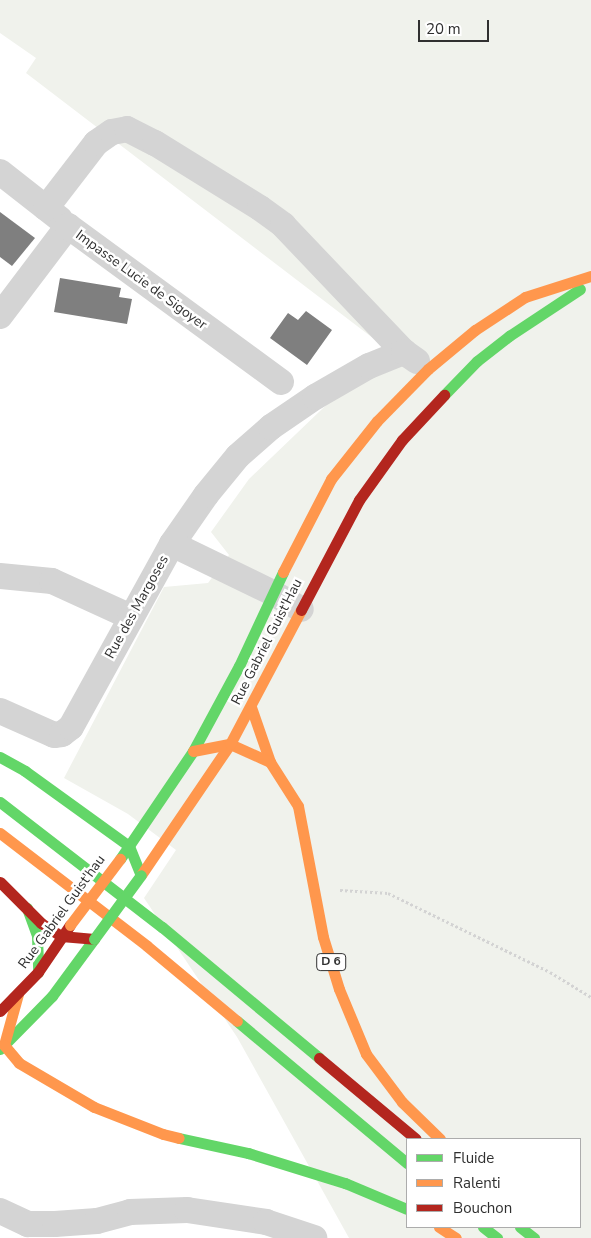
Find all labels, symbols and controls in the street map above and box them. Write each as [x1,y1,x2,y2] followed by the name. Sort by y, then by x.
[421,10,492,42] scale bar
[426,19,461,39] text: 20 m
[72,227,210,333] street label: Impasse Lucie de Sigoyer
[102,552,172,662] street label: Rue des Margoses
[228,576,306,708] street label: Rue Gabriel Guist'Hau
[15,852,109,972] street label: Rue Gabriel Guist'hau
[316,952,346,972] road number: D 6
[406,1138,581,1228] legend
[453,1148,494,1168] text: Fluide
[453,1173,501,1193] text: Ralenti
[453,1198,512,1218] text: Bouchon

